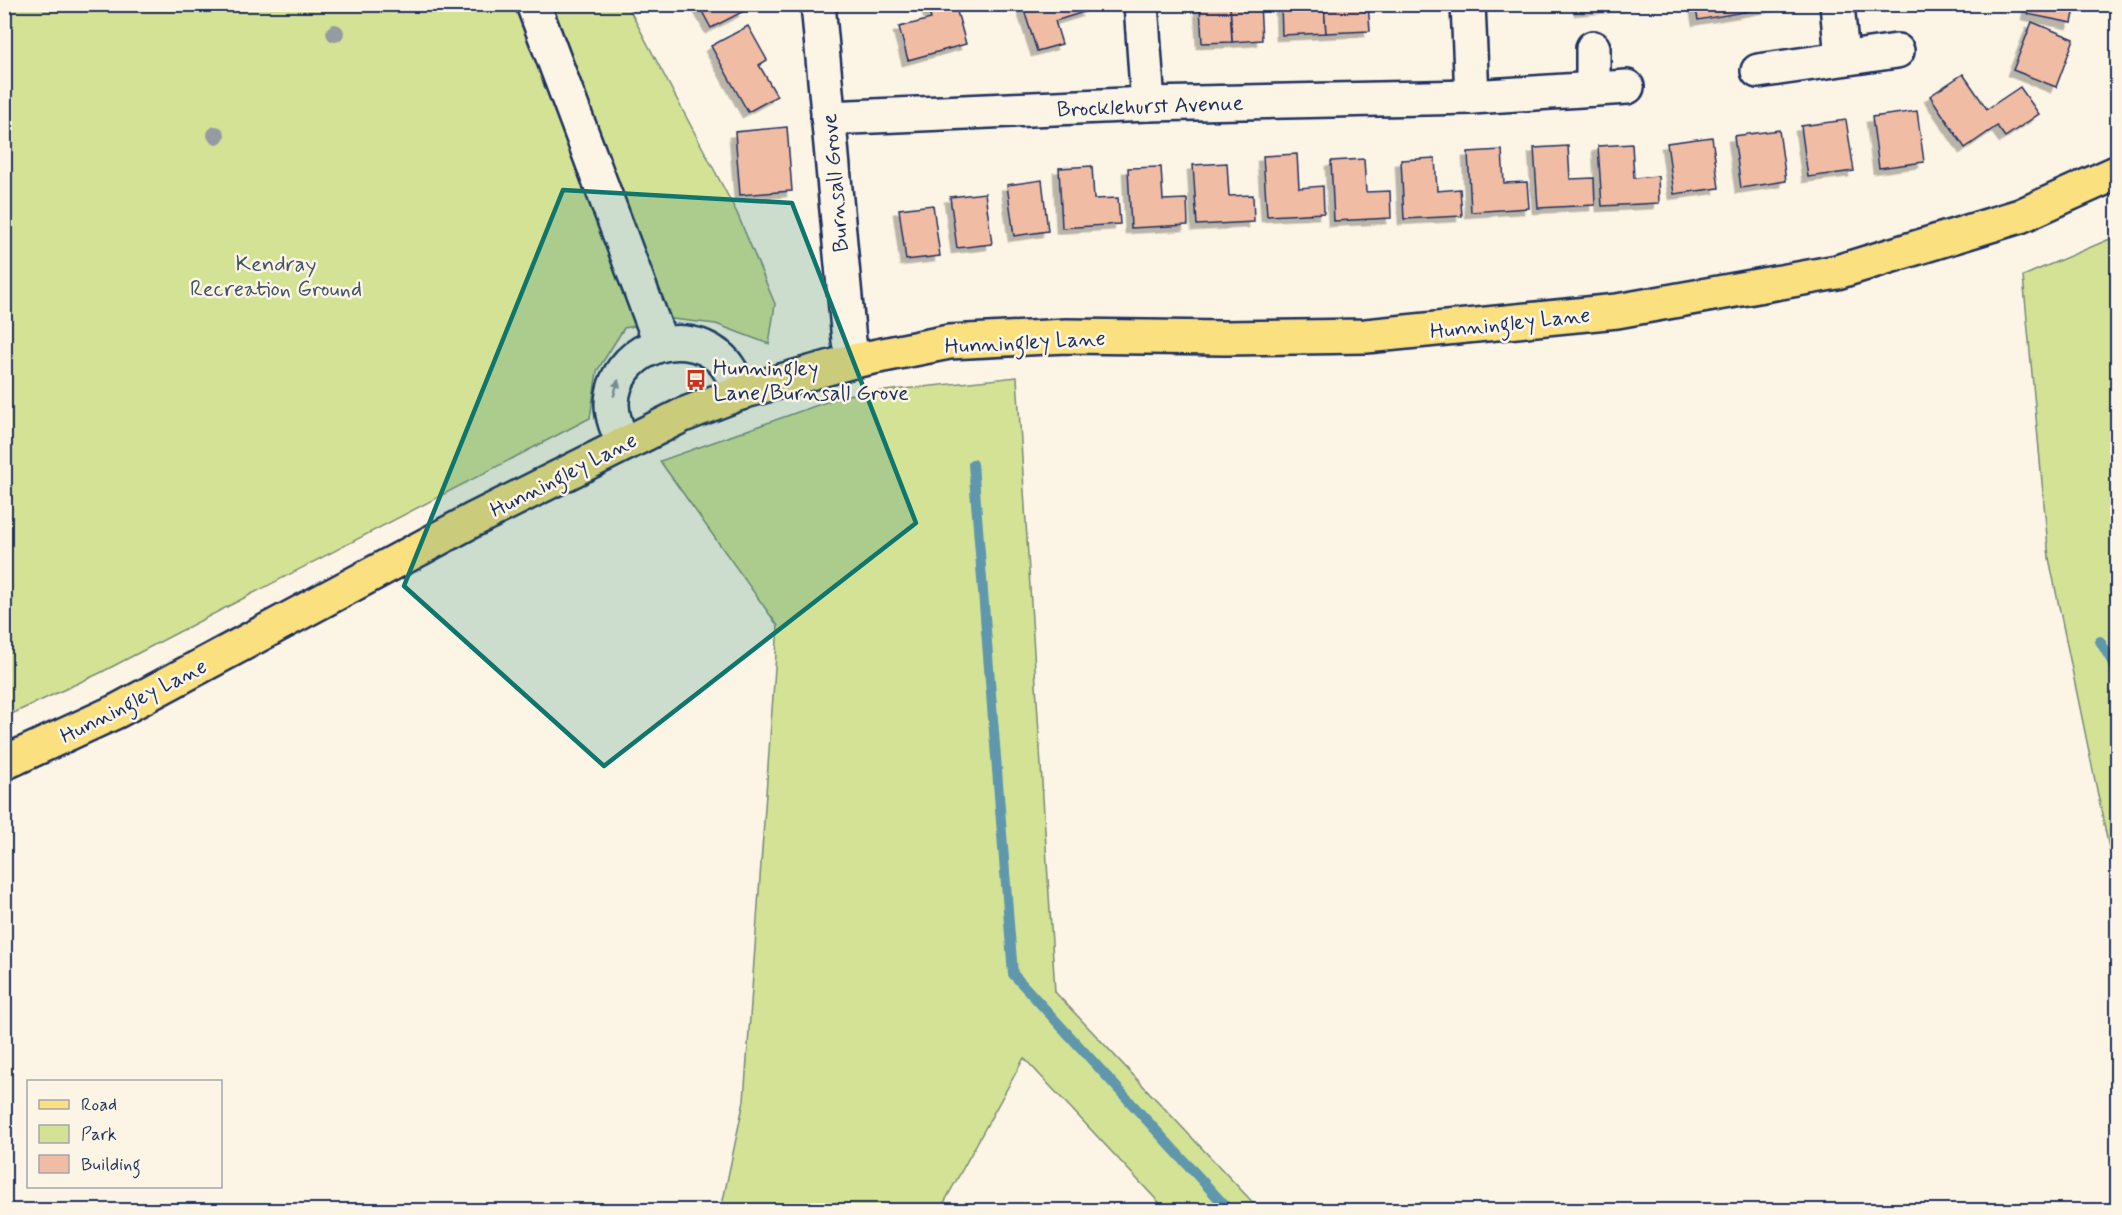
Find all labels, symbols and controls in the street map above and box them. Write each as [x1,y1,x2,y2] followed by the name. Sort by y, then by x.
[1056,90,1244,124] street label: Brocklehurst Avenue
[816,112,856,253] street label: Burnsall Grove
[190,251,362,304] park label: Kendray Recreation Ground
[1429,302,1592,349] street label: Hunningley Lane
[944,325,1106,364] street label: Hunningley Lane
[713,355,909,408] place label: Hunningley Lane/Burnsall Grove
[684,368,708,392] bus stop icon: Hunningley Lane/Burnsall Grove
[612,379,621,397] one-way arrow
[486,427,643,528] street label: Hunningley Lane
[56,653,213,754] street label: Hunningley Lane
[27,1080,222,1188] legend
[81,1093,117,1117] text: Road
[81,1123,117,1147] text: Park
[81,1153,141,1179] text: Building

